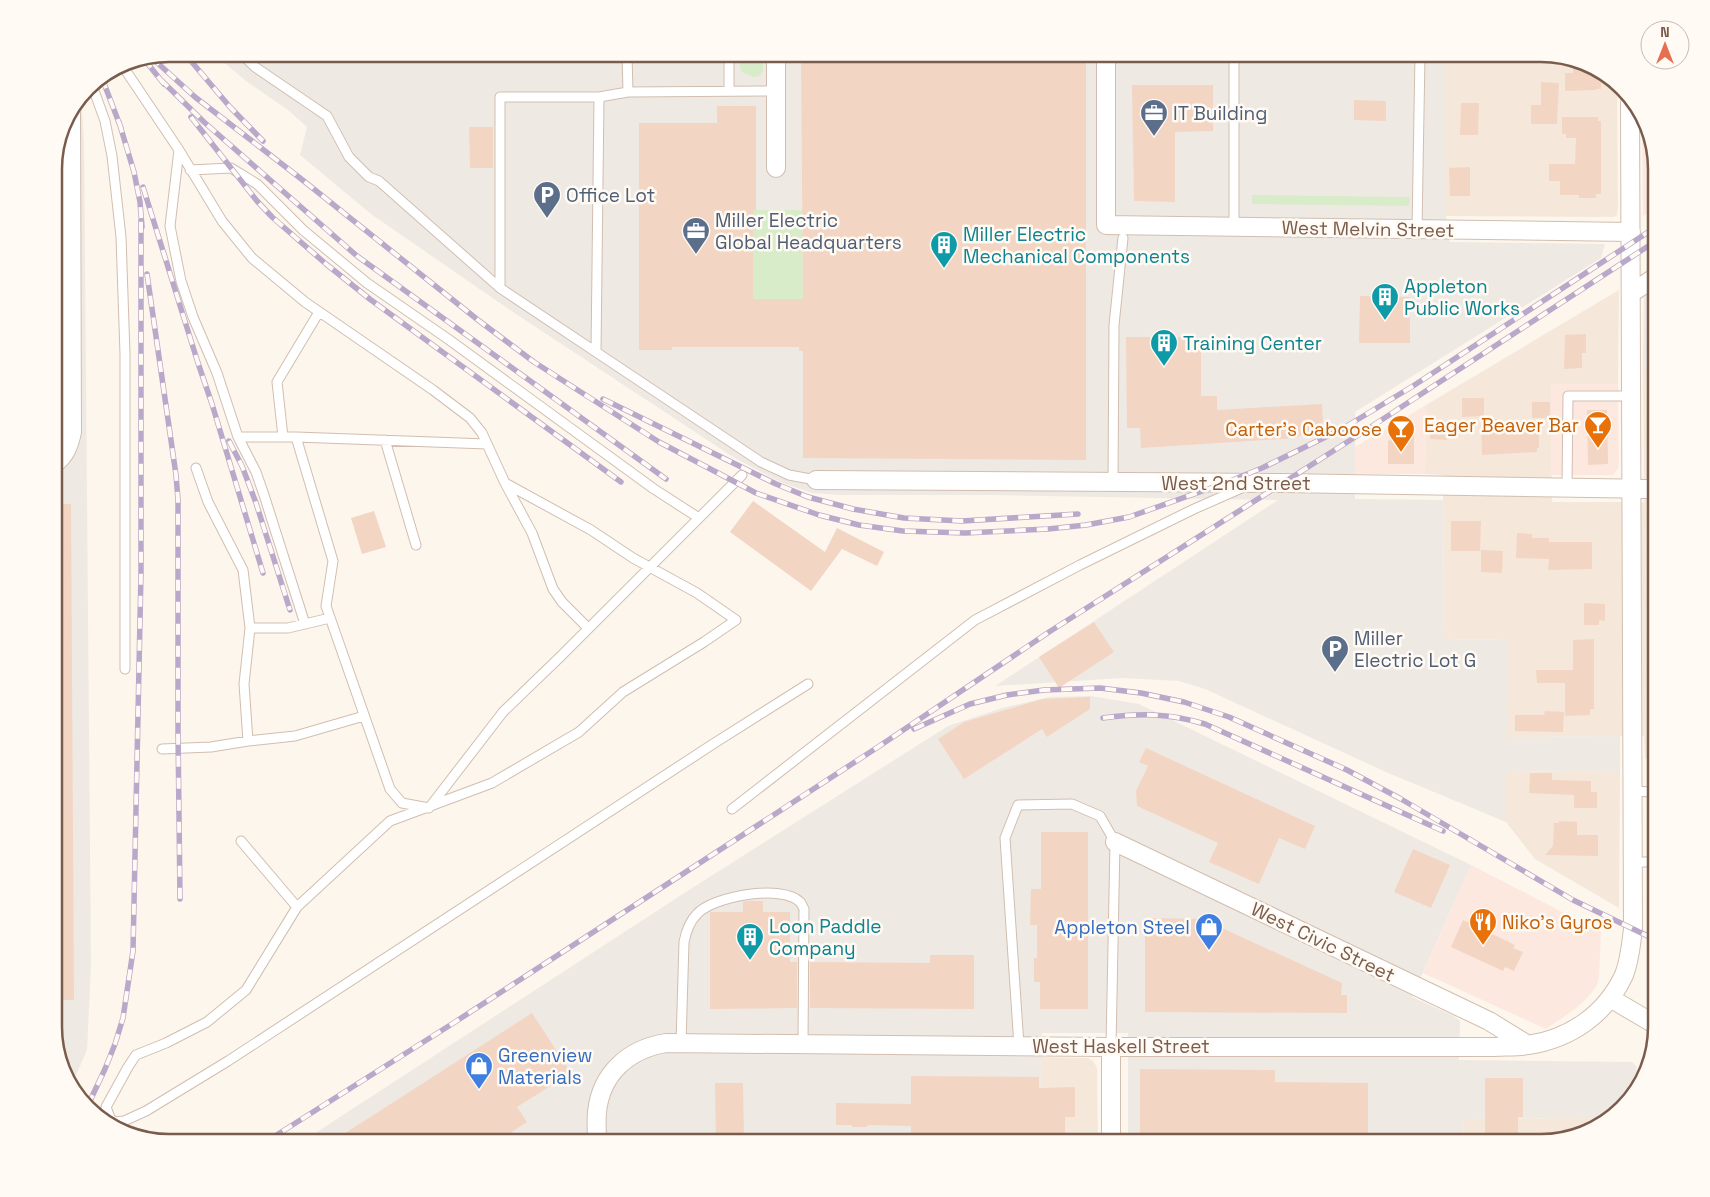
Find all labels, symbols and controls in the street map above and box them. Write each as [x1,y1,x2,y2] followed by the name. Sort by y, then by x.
[1640,20,1690,70] north arrow
[1660,23,1670,41] text: N
[1139,98,1169,137] office icon: IT Building
[1173,101,1267,126] place label: IT Building
[532,180,562,219] parking icon: Office Lot
[566,183,655,208] place label: Office Lot
[715,208,902,255] place label: Miller Electric Global Headquarters
[1281,215,1455,243] street label: West Melvin Street
[681,216,711,255] office icon: Miller Electric Global Headquarters
[963,222,1190,269] place label: Miller Electric Mechanical Components
[929,230,959,269] building icon: Miller Electric Mechanical Components
[1404,274,1520,321] place label: Appleton Public Works
[1370,282,1400,321] building icon: Appleton Public Works
[1149,328,1179,367] building icon: Training Center
[1183,331,1322,356] place label: Training Center
[1583,410,1613,449] bar icon: Eager Beaver Bar
[1424,413,1579,438] place label: Eager Beaver Bar
[1386,414,1416,453] bar icon: Carter's Caboose
[1225,417,1382,442] place label: Carter's Caboose
[1161,471,1311,496] street label: West 2nd Street
[1354,626,1476,673] place label: Miller Electric Lot G
[1320,634,1350,673] parking icon: Miller Electric Lot G
[1247,896,1399,988] street label: West Civic Street
[1468,907,1498,946] restaurant icon: Niko's Gyros
[1502,910,1612,935] place label: Niko's Gyros
[1194,912,1224,951] shop icon: Appleton Steel
[769,914,882,961] place label: Loon Paddle Company
[1054,915,1190,940] place label: Appleton Steel
[735,922,765,961] building icon: Loon Paddle Company
[1032,1034,1210,1059] street label: West Haskell Street
[498,1043,592,1090] place label: Greenview Materials
[464,1051,494,1090] shop icon: Greenview Materials

